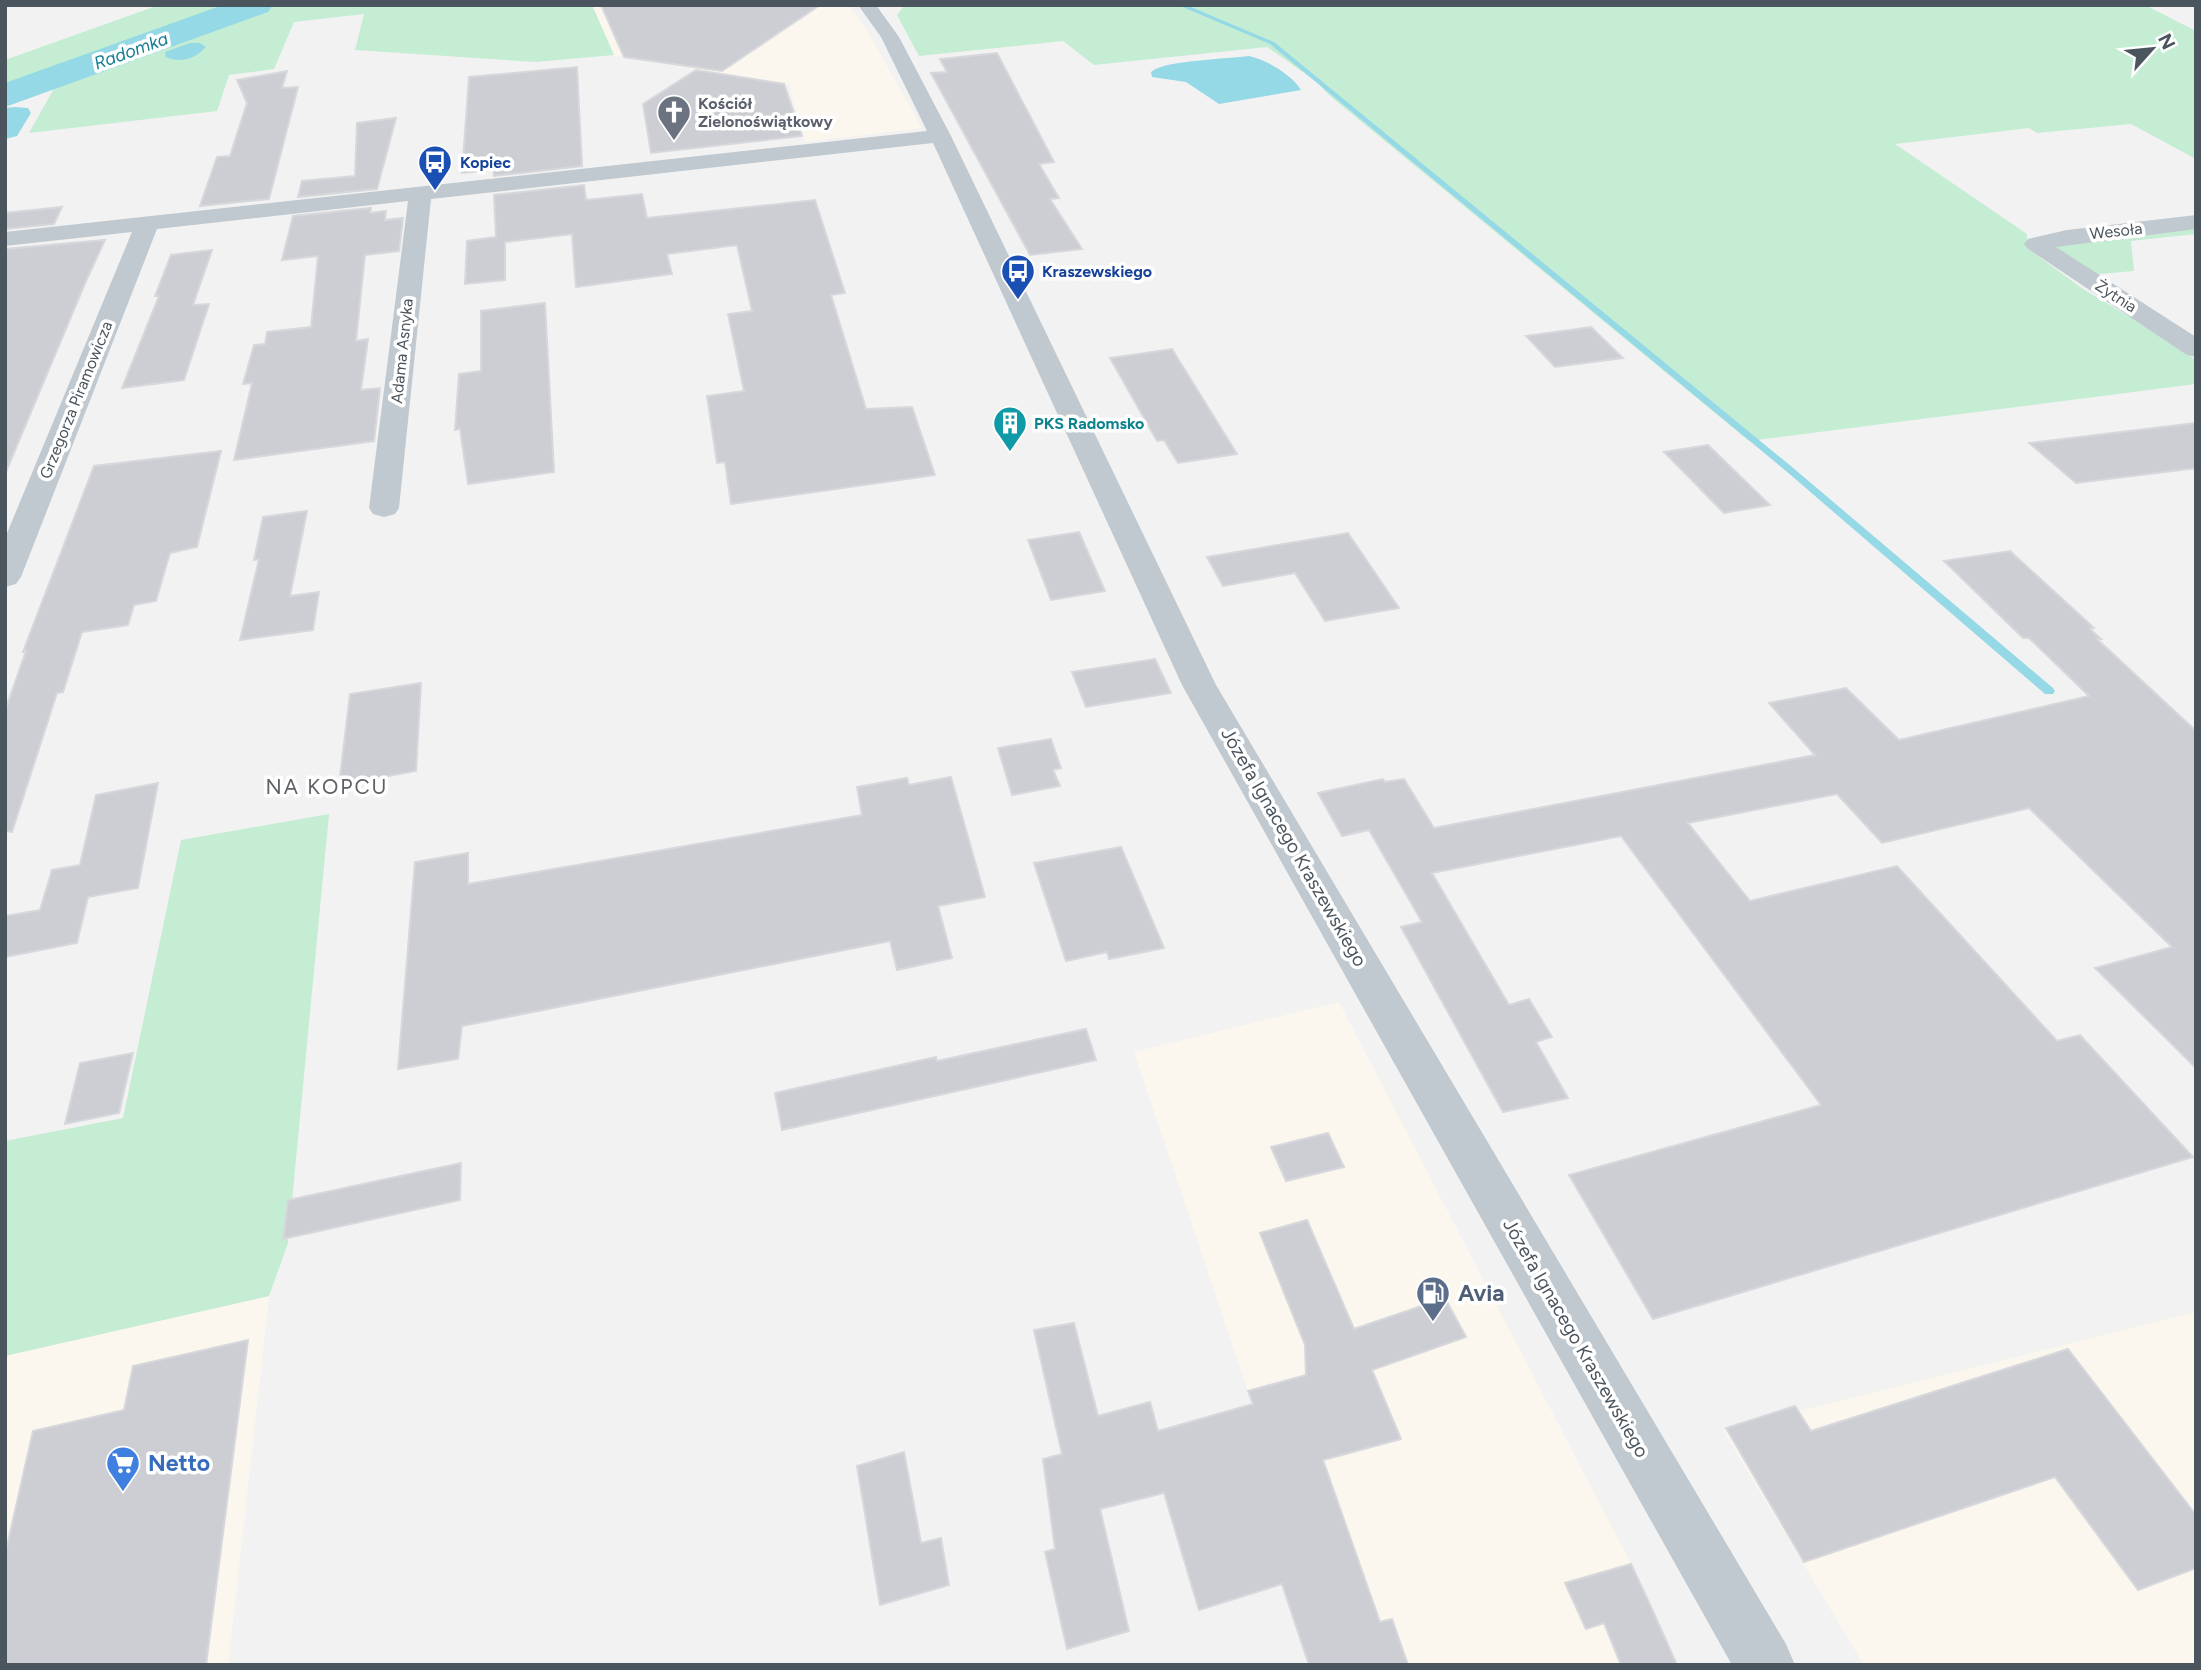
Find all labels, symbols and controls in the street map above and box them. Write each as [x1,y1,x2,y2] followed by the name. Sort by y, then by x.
[2117,14,2187,84] north arrow
[91,27,171,75] water label: Radomka
[2153,30,2180,53] text: N
[655,93,693,142] church icon: Kościół Zielonoświątkowy
[698,94,833,131] place label: Kościół Zielonoświątkowy
[416,143,454,192] bus stop icon: Kopiec
[460,153,511,172] place label: Kopiec
[2089,219,2143,243] street label: Wesoła
[999,252,1037,301] bus stop icon: Kraszewskiego
[1042,262,1152,281] place label: Kraszewskiego
[2092,276,2140,316] street label: Żytnia
[387,298,417,404] street label: Adama Asnyka
[36,318,116,482] street label: Grzegorza Piramowicza
[991,404,1029,453] building icon: PKS Radomsko
[1034,414,1144,433] place label: PKS Radomsko
[1216,724,1372,970] street label: Józefa Ignacego Kraszewskiego
[266,774,388,799] district label: NA KOPCU
[1498,1215,1654,1461] street label: Józefa Ignacego Kraszewskiego
[1414,1274,1452,1323] fuel station icon: Avia
[1458,1279,1505,1307] place label: Avia
[104,1444,142,1493] supermarket icon: Netto
[148,1449,210,1477] place label: Netto

